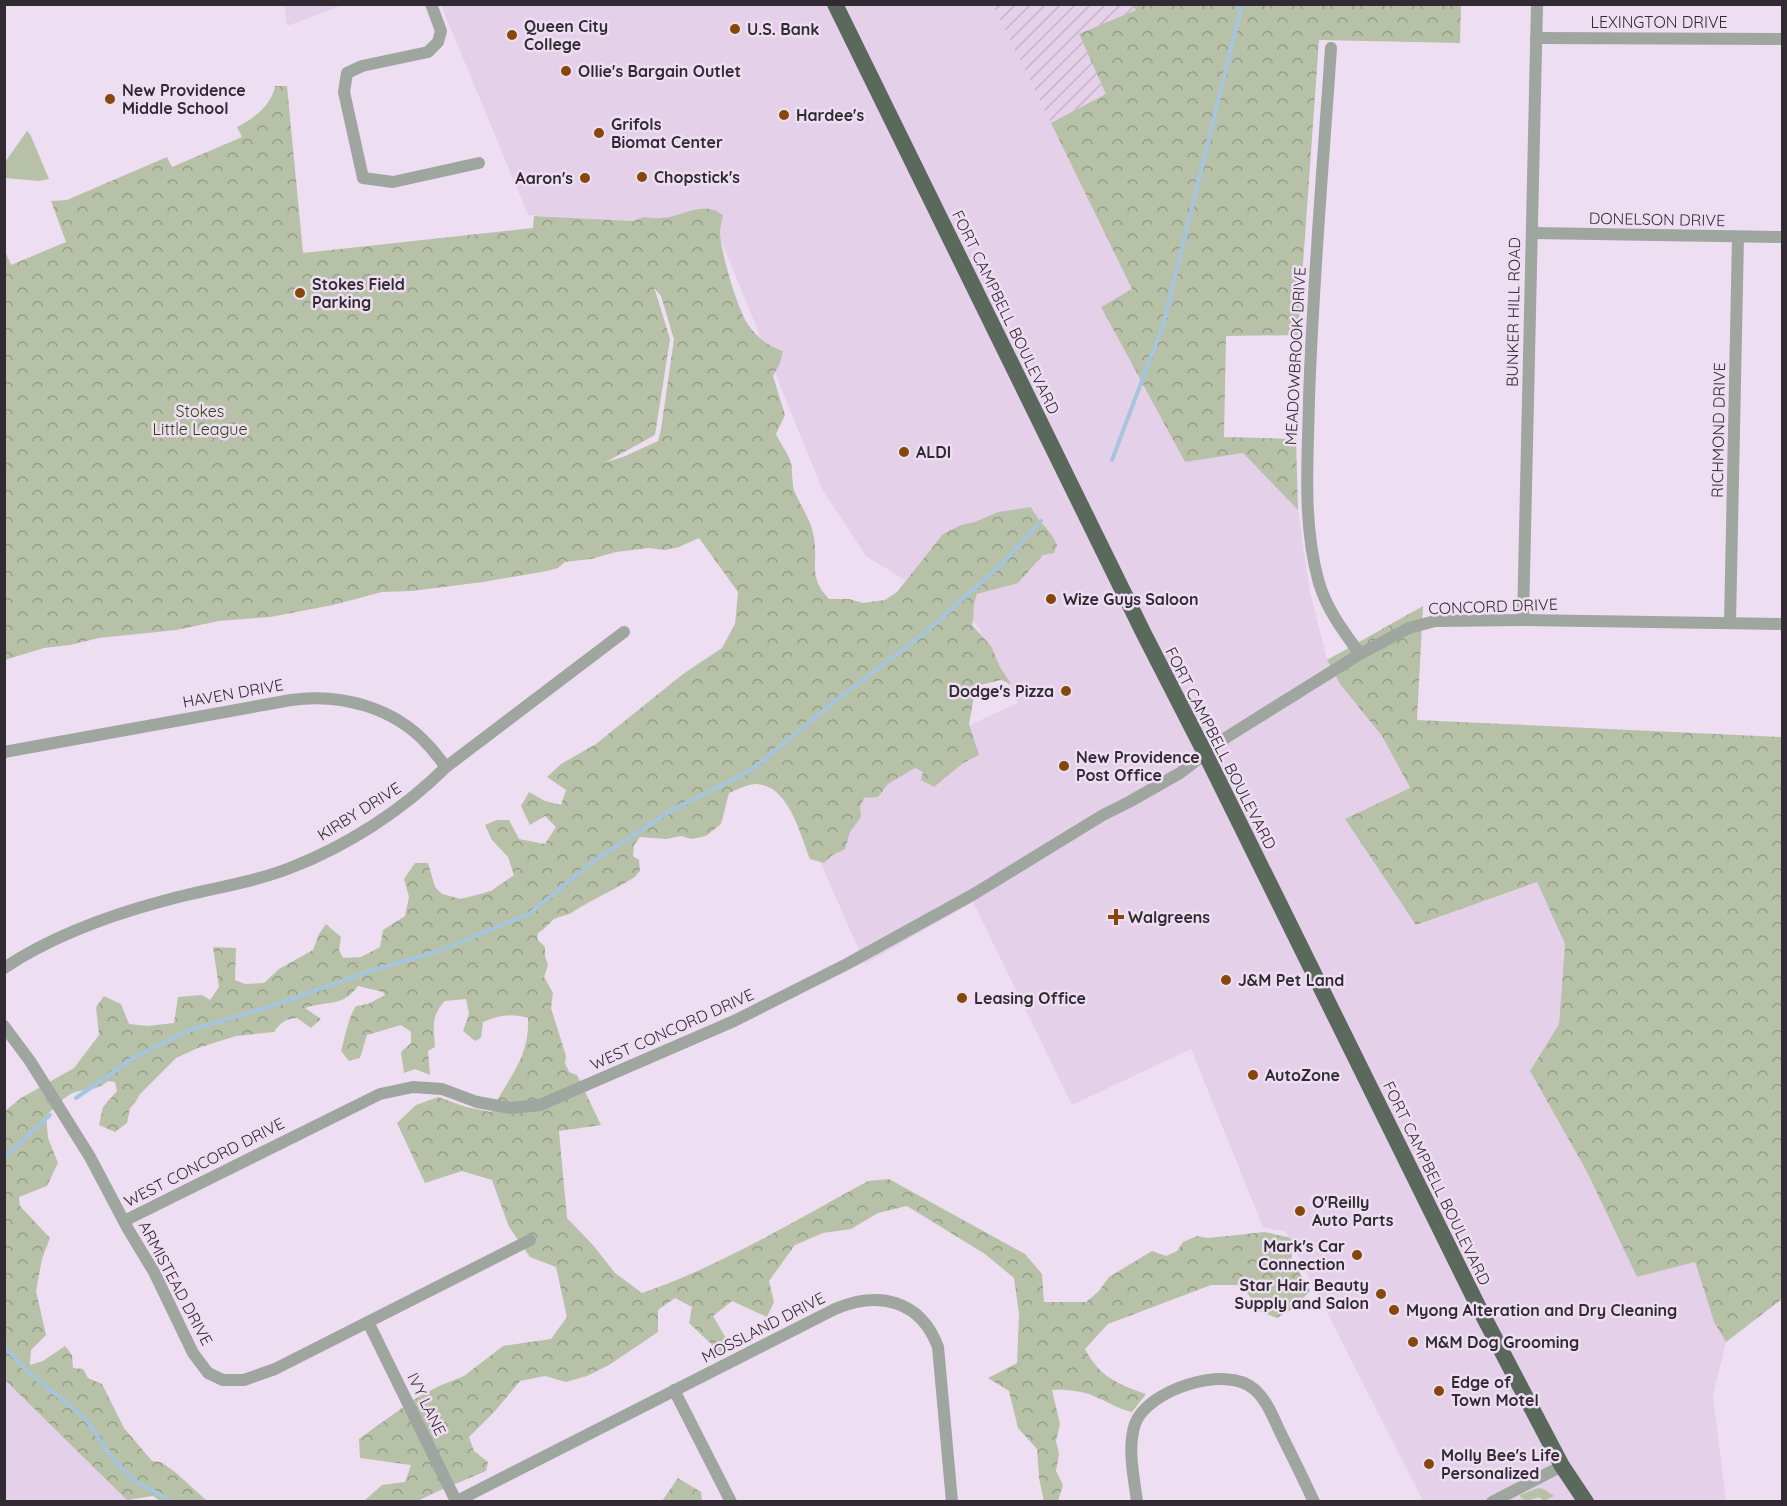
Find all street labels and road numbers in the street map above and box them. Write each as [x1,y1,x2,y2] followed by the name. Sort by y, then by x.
[1590,12,1728,32] street label: LEXINGTON DRIVE
[948,207,1064,417] street label: FORT CAMPBELL BOULEVARD
[1589,208,1725,230] street label: DONELSON DRIVE
[1502,237,1524,387] street label: BUNKER HILL ROAD
[1280,266,1310,446] street label: MEADOWBROOK DRIVE
[1707,362,1729,498] street label: RICHMOND DRIVE
[1428,594,1558,618] street label: CONCORD DRIVE
[1161,643,1281,853] street label: FORT CAMPBELL BOULEVARD
[181,674,285,712] street label: HAVEN DRIVE
[313,777,405,845] street label: KIRBY DRIVE
[587,984,757,1074] street label: WEST CONCORD DRIVE
[1379,1078,1495,1288] street label: FORT CAMPBELL BOULEVARD
[121,1113,287,1211] street label: WEST CONCORD DRIVE
[135,1217,217,1349] street label: ARMISTEAD DRIVE
[698,1287,828,1367] street label: MOSSLAND DRIVE
[403,1369,451,1439] street label: IVY LANE

